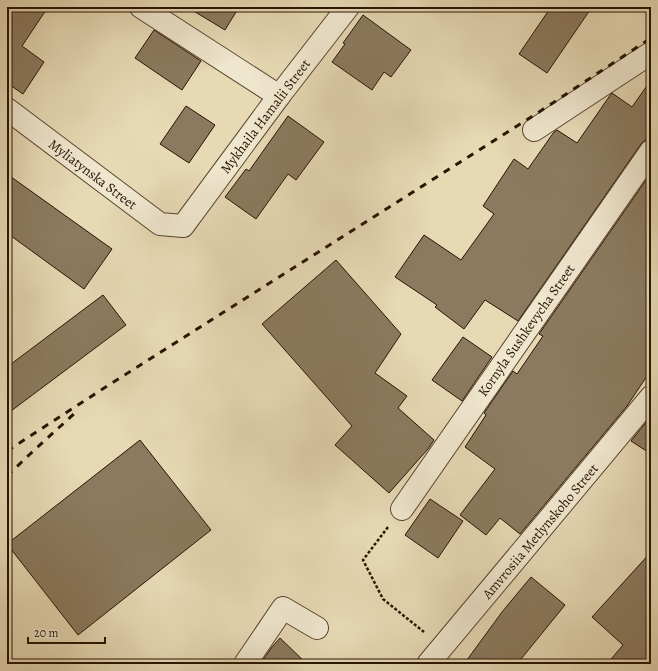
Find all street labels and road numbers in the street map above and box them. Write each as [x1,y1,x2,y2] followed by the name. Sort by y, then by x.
[216,55,315,177] street label: Mykhaila Hamalii Street
[45,135,141,214] street label: Myliatynska Street
[473,260,580,400] street label: Kornyla Sushkevycha Street
[477,459,603,604] street label: Amvrosiia Metlynskoho Street

